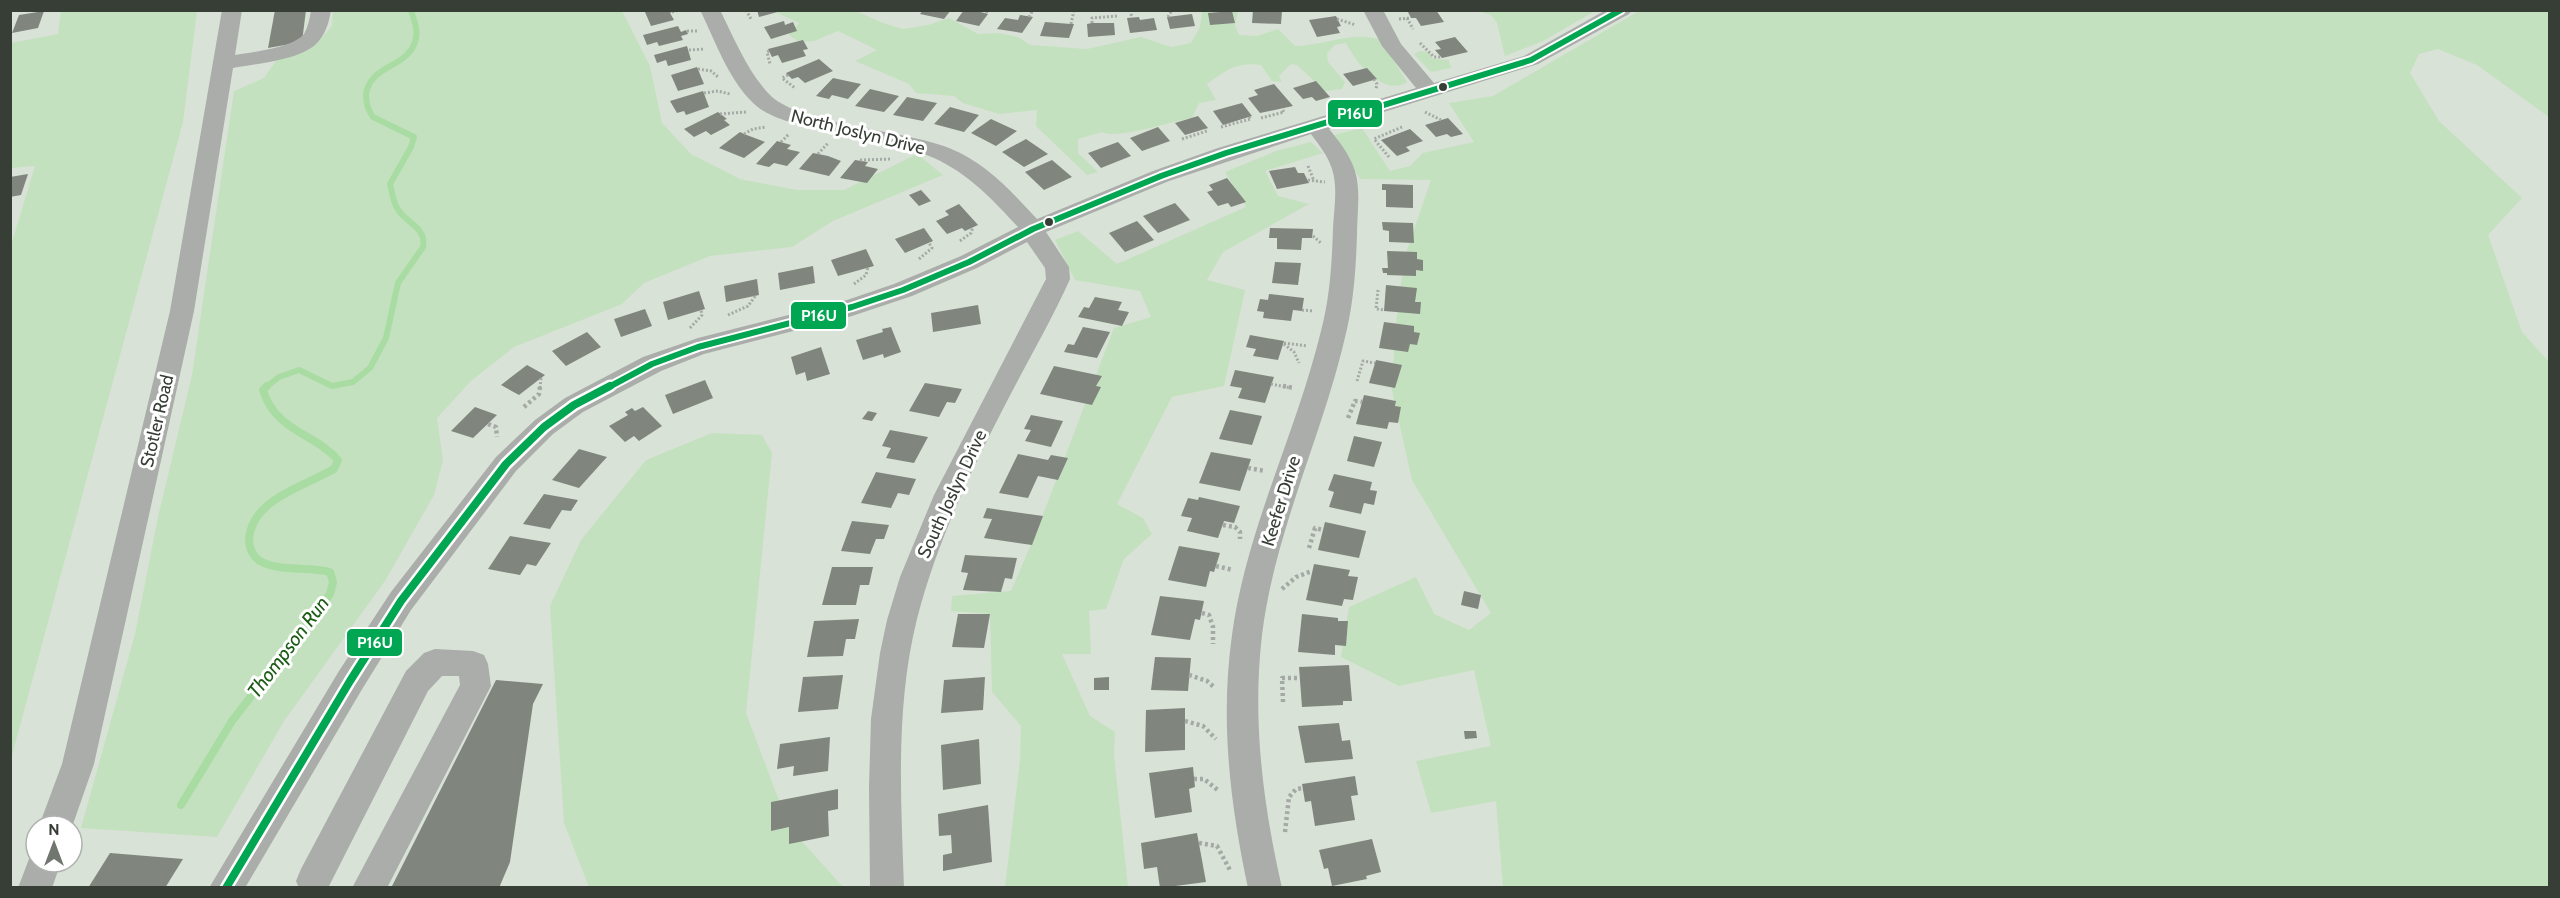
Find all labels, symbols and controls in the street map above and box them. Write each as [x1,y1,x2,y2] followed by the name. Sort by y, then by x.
[1437,81,1449,93] unlabelled marker
[1327,99,1383,128] line badge: P16U
[1337,104,1373,123] text: P16U
[789,105,927,159] street label: North Joslyn Drive
[1043,216,1055,228] unlabelled marker
[790,301,847,330] line badge: P16U
[801,306,837,325] text: P16U
[136,373,178,469] street label: Stotler Road
[913,426,991,562] street label: South Joslyn Drive
[1257,453,1305,549] street label: Keefer Drive
[242,592,334,702] water label: Thompson Run
[346,628,403,657] line badge: P16U
[357,633,393,652] text: P16U
[24,814,84,874] north arrow
[48,820,60,839] text: N

